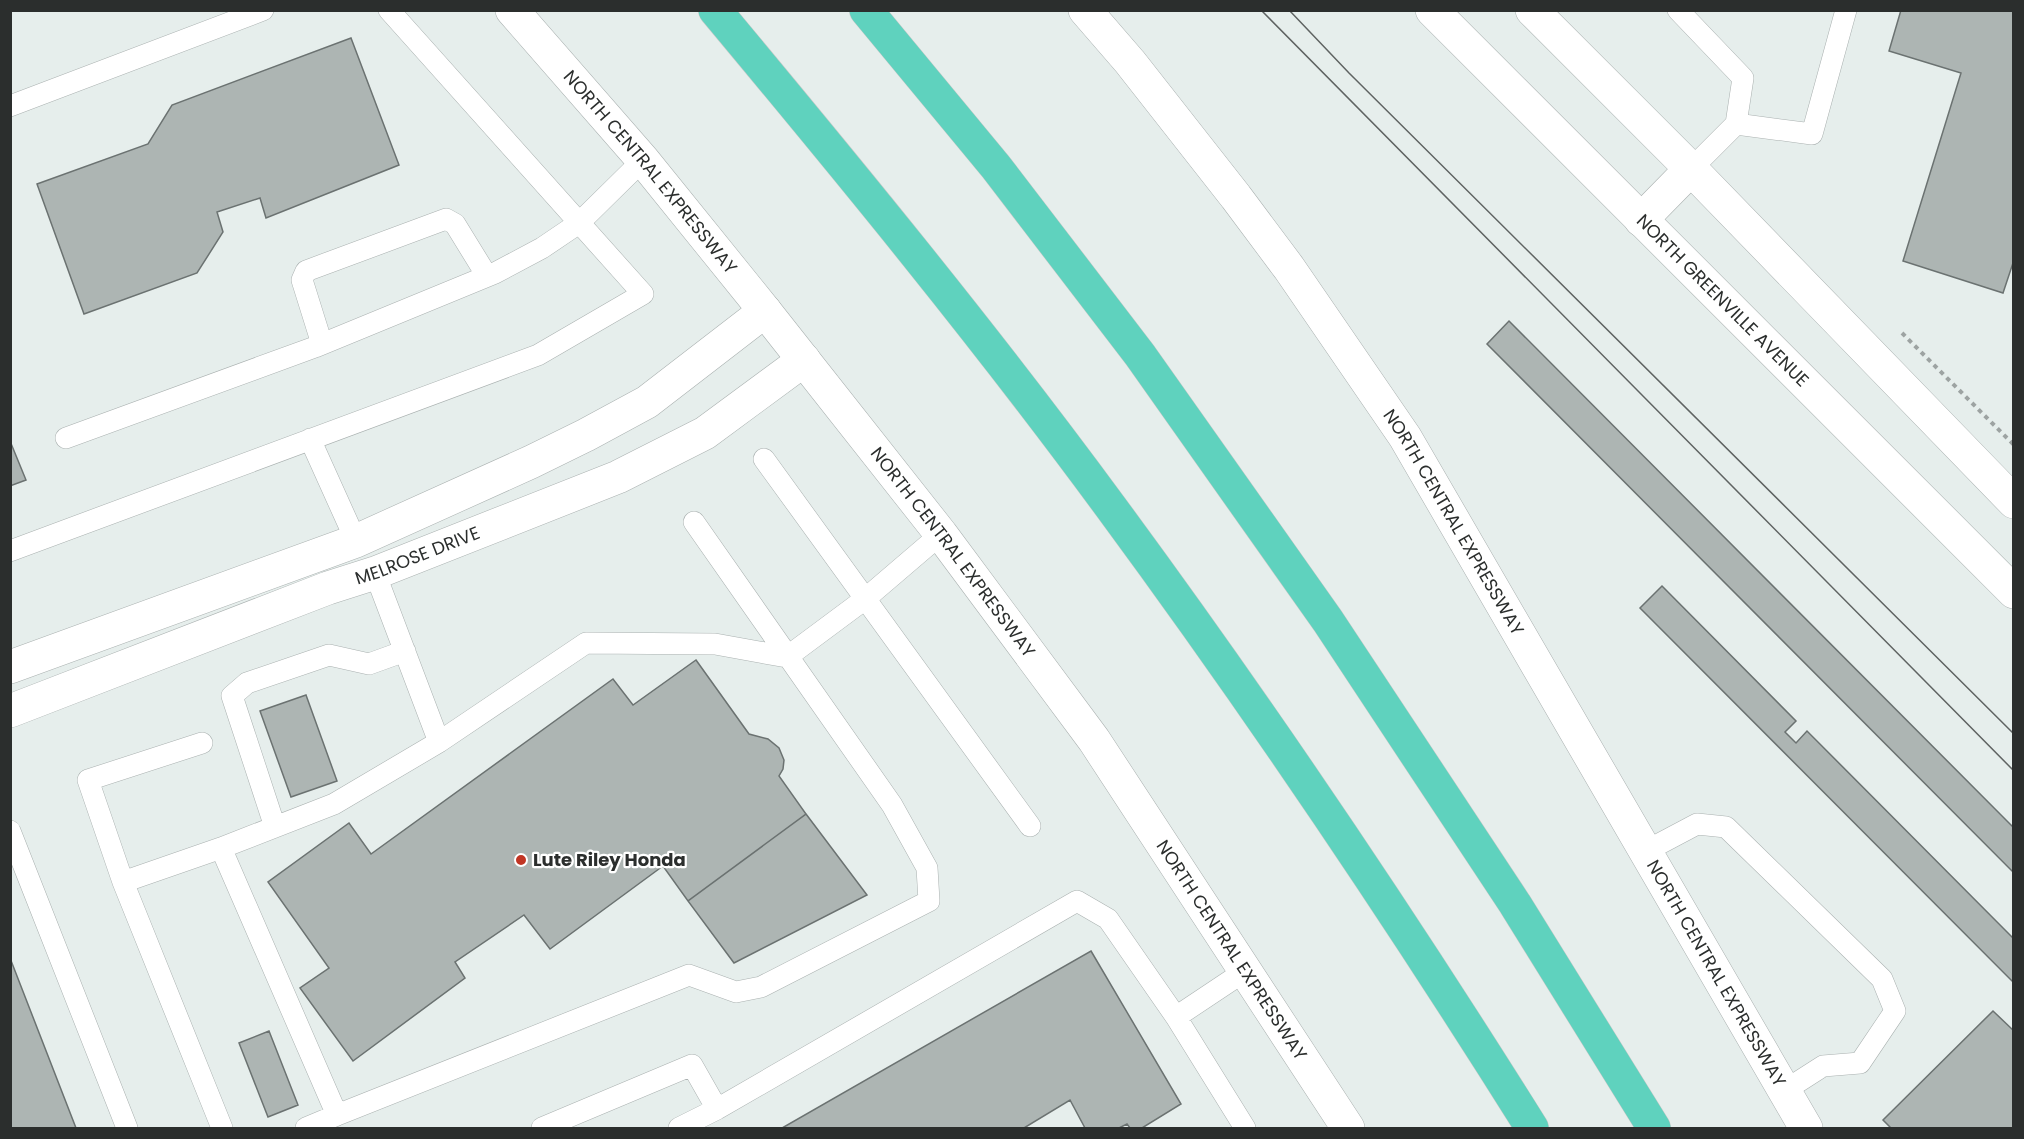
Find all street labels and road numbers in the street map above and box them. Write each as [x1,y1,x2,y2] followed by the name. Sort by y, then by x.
[558,65,743,279] street label: NORTH CENTRAL EXPRESSWAY
[1631,208,1815,392] street label: NORTH GREENVILLE AVENUE
[1377,404,1531,640] street label: NORTH CENTRAL EXPRESSWAY
[865,441,1042,663] street label: NORTH CENTRAL EXPRESSWAY
[352,520,483,591] street label: MELROSE DRIVE
[1151,835,1313,1065] street label: NORTH CENTRAL EXPRESSWAY
[1641,855,1793,1091] street label: NORTH CENTRAL EXPRESSWAY

